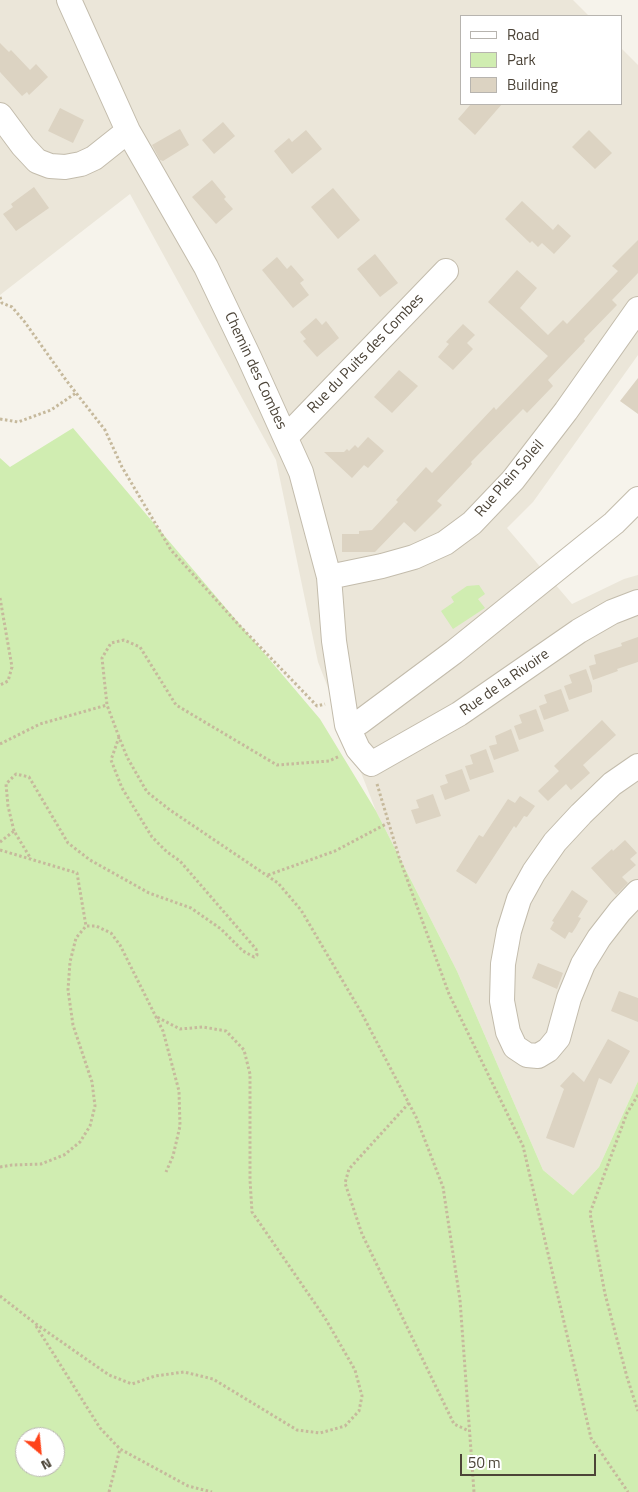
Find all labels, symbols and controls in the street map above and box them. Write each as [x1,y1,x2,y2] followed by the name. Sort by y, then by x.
[460,15,623,105] legend
[507,23,539,46] text: Road
[507,48,536,71] text: Park
[507,73,558,96] text: Building
[304,290,428,418] street label: Rue du Puits des Combes
[220,309,290,433] street label: Chemin des Combes
[472,437,548,521] street label: Rue Plein Soleil
[457,646,553,720] street label: Rue de la Rivoire
[15,1427,65,1477] north arrow
[463,1444,599,1476] scale bar
[468,1451,501,1474] text: 50 m
[38,1453,56,1476] text: N

